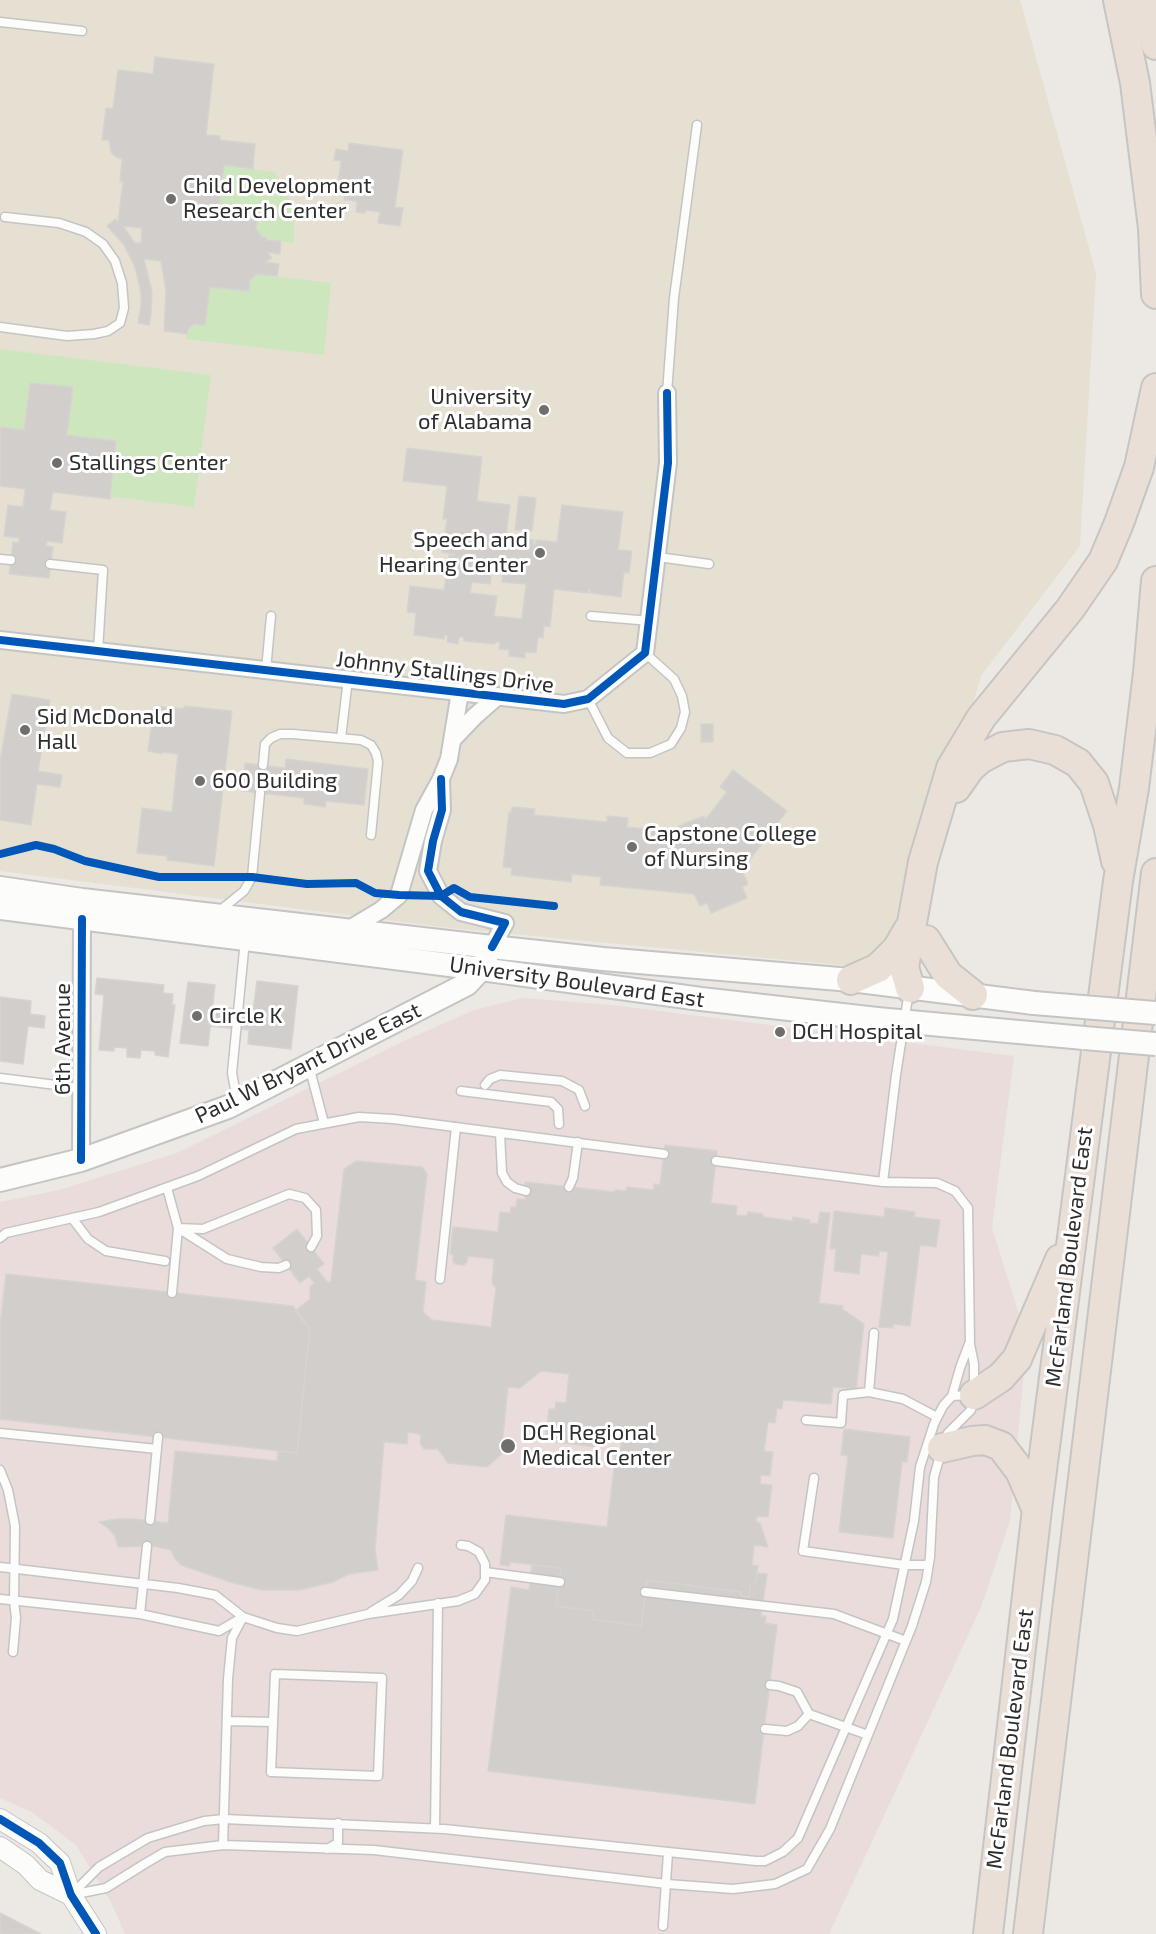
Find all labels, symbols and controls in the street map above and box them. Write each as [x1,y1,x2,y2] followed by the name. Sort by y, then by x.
[183,173,372,224] place label: Child Development Research Center
[164,192,178,206] marker: Child Development Research Center
[418,384,532,436] place label: University of Alabama
[537,403,551,417] marker: University of Alabama
[69,450,227,476] place label: Stallings Center
[50,456,64,470] marker: Stallings Center
[379,527,528,578] place label: Speech and Hearing Center
[533,546,547,560] marker: Speech and Hearing Center
[334,646,556,698] street label: Johnny Stallings Drive
[37,704,173,756] place label: Sid McDonald Hall
[18,723,32,737] marker: Sid McDonald Hall
[212,768,337,794] place label: 600 Building
[193,774,207,788] marker: 600 Building
[644,821,817,872] place label: Capstone College of Nursing
[625,840,639,854] marker: Capstone College of Nursing
[448,951,706,1013] street label: University Boulevard East
[50,983,76,1095] street label: 6th Avenue
[191,997,425,1129] street label: Paul W Bryant Drive East
[209,1003,283,1029] place label: Circle K
[190,1009,204,1023] marker: Circle K
[792,1019,922,1045] place label: DCH Hospital
[773,1025,787,1039] marker: DCH Hospital
[1040,1125,1098,1389] street label: McFarland Boulevard East
[522,1420,672,1472] place label: DCH Regional Medical Center
[499,1437,517,1455] marker: DCH Regional Medical Center
[981,1607,1039,1871] street label: McFarland Boulevard East

